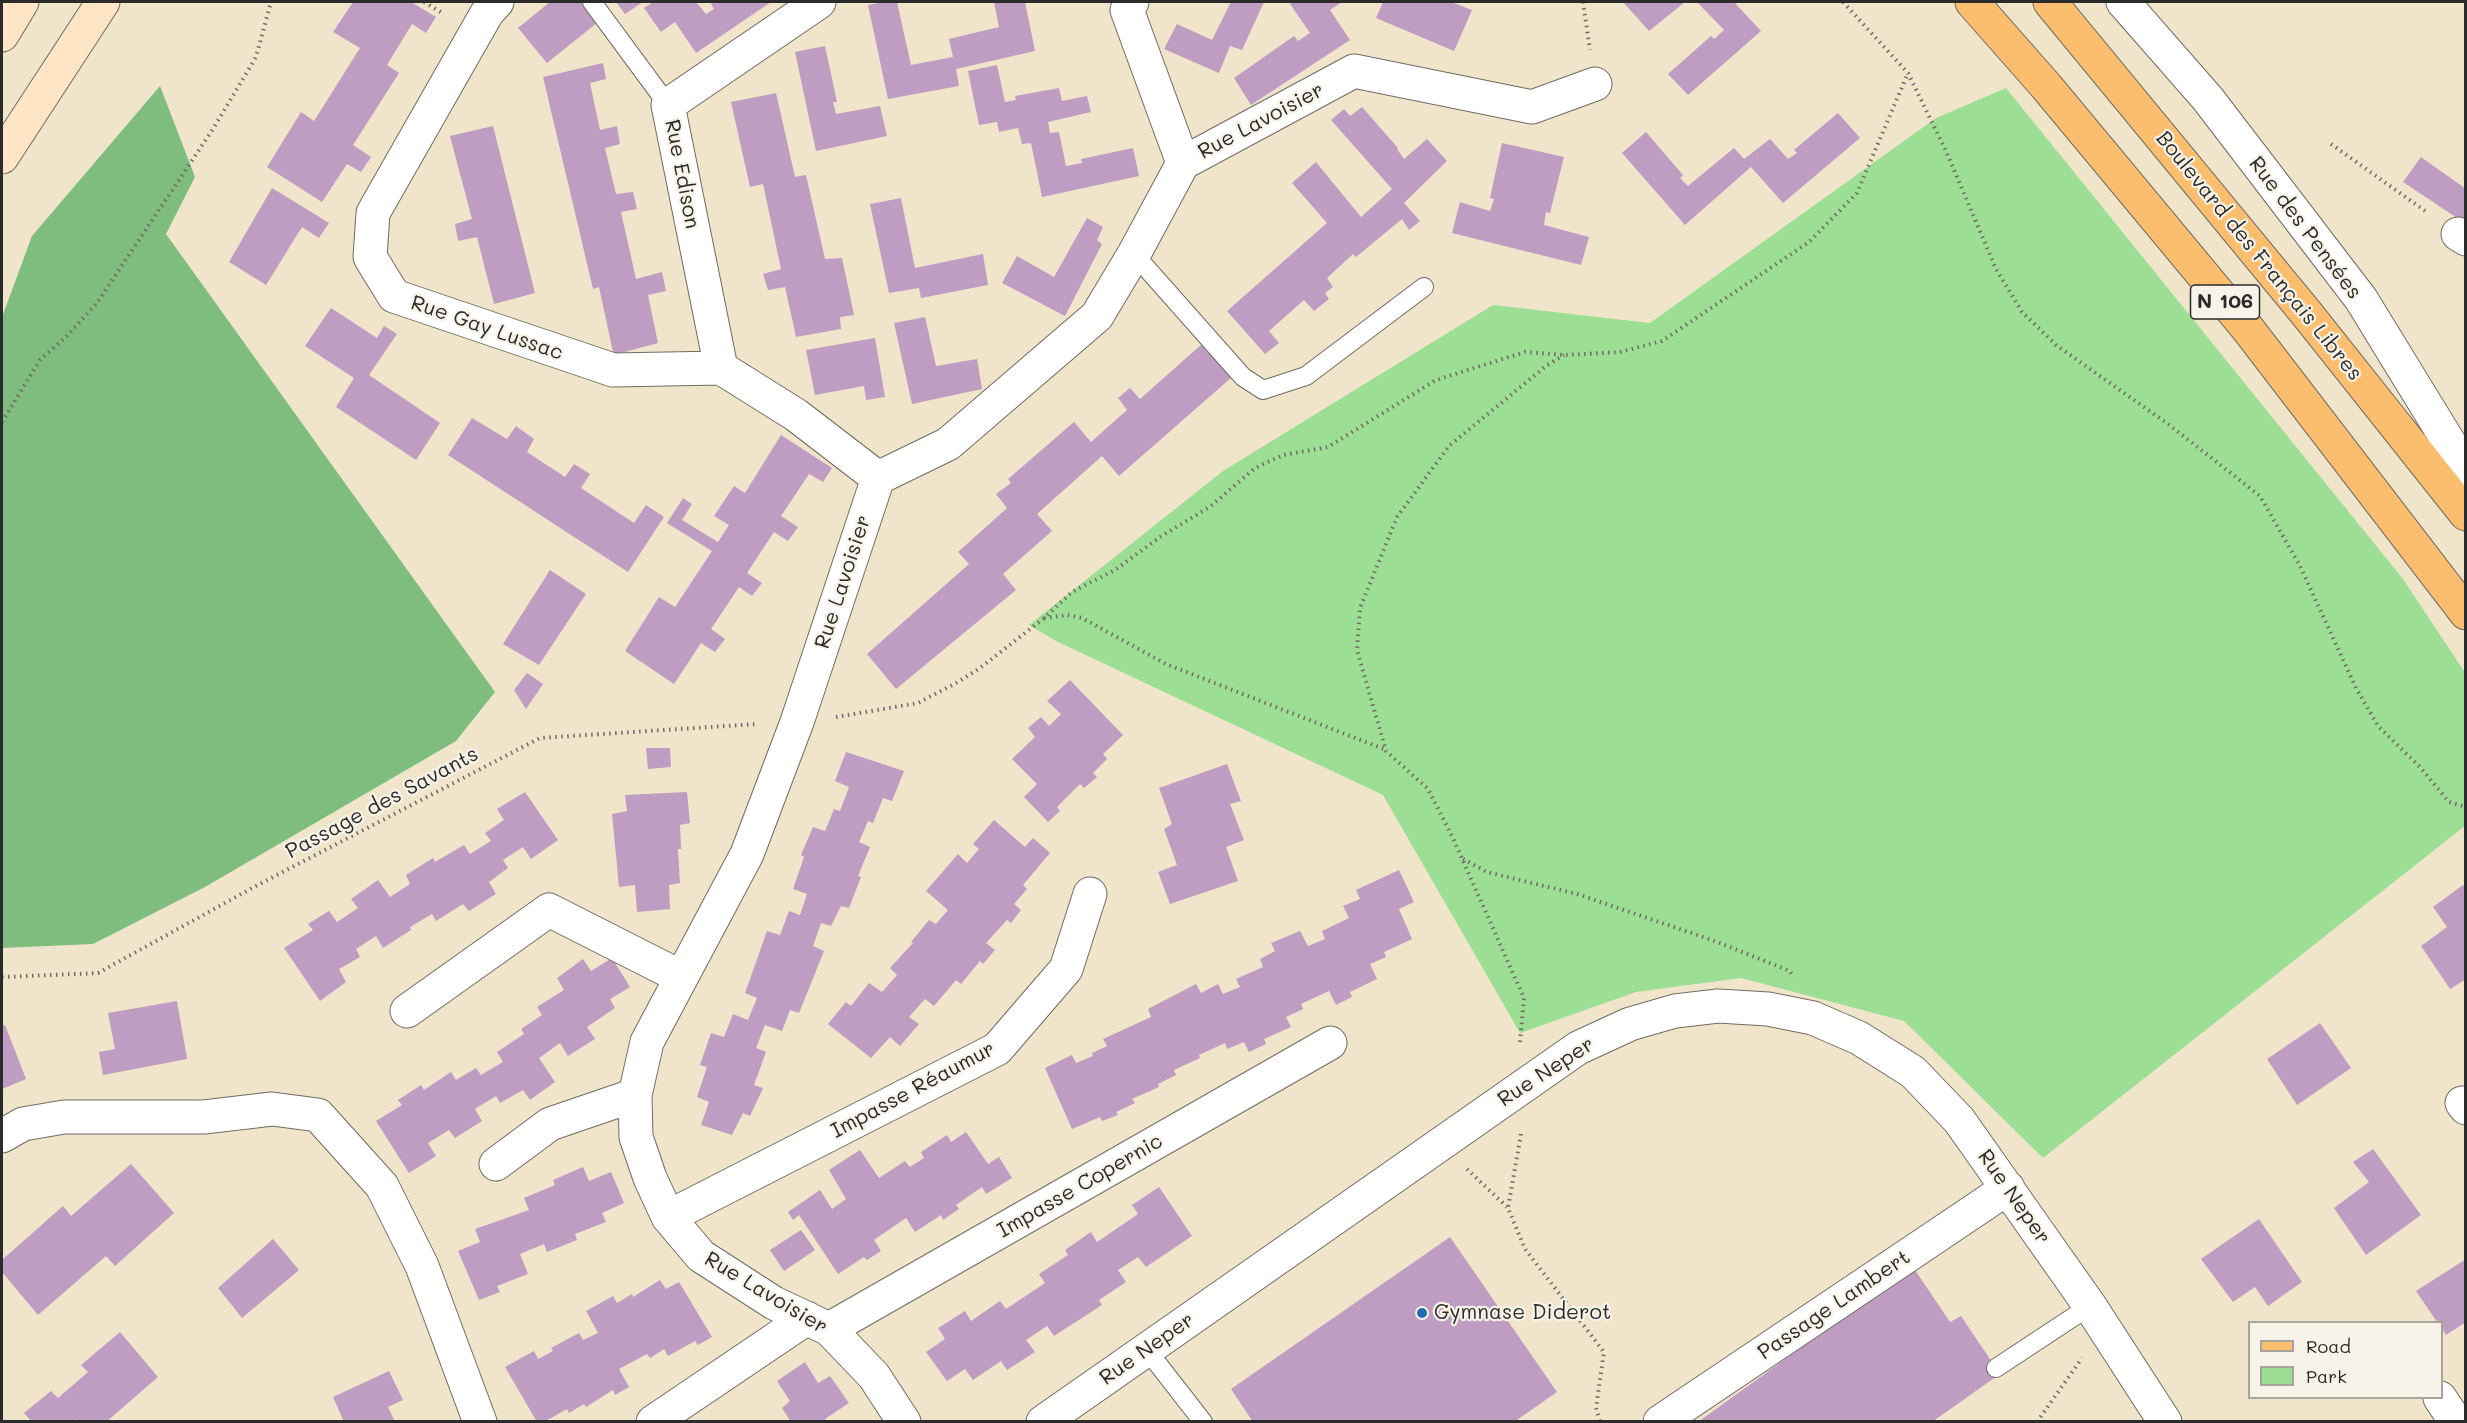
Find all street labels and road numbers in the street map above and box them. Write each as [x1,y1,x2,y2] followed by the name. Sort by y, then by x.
[1194,77,1328,165] street label: Rue Lavoisier
[659,117,705,231] street label: Rue Edison
[2151,126,2367,386] street label: Boulevard des Français Libres
[2243,152,2367,304] street label: Rue des Pensées
[2190,285,2260,319] road number: N 106
[408,290,566,366] street label: Rue Gay Lussac
[810,512,876,652] street label: Rue Lavoisier
[281,741,483,865] street label: Passage des Savants
[1493,1032,1599,1112] street label: Rue Neper
[827,1036,999,1144] street label: Impasse Réaumur
[993,1128,1167,1244] street label: Impasse Copernic
[1972,1145,2056,1249] street label: Rue Neper
[1753,1245,1915,1365] street label: Passage Lambert
[700,1246,832,1340] street label: Rue Lavoisier
[1095,1307,1199,1391] street label: Rue Neper

